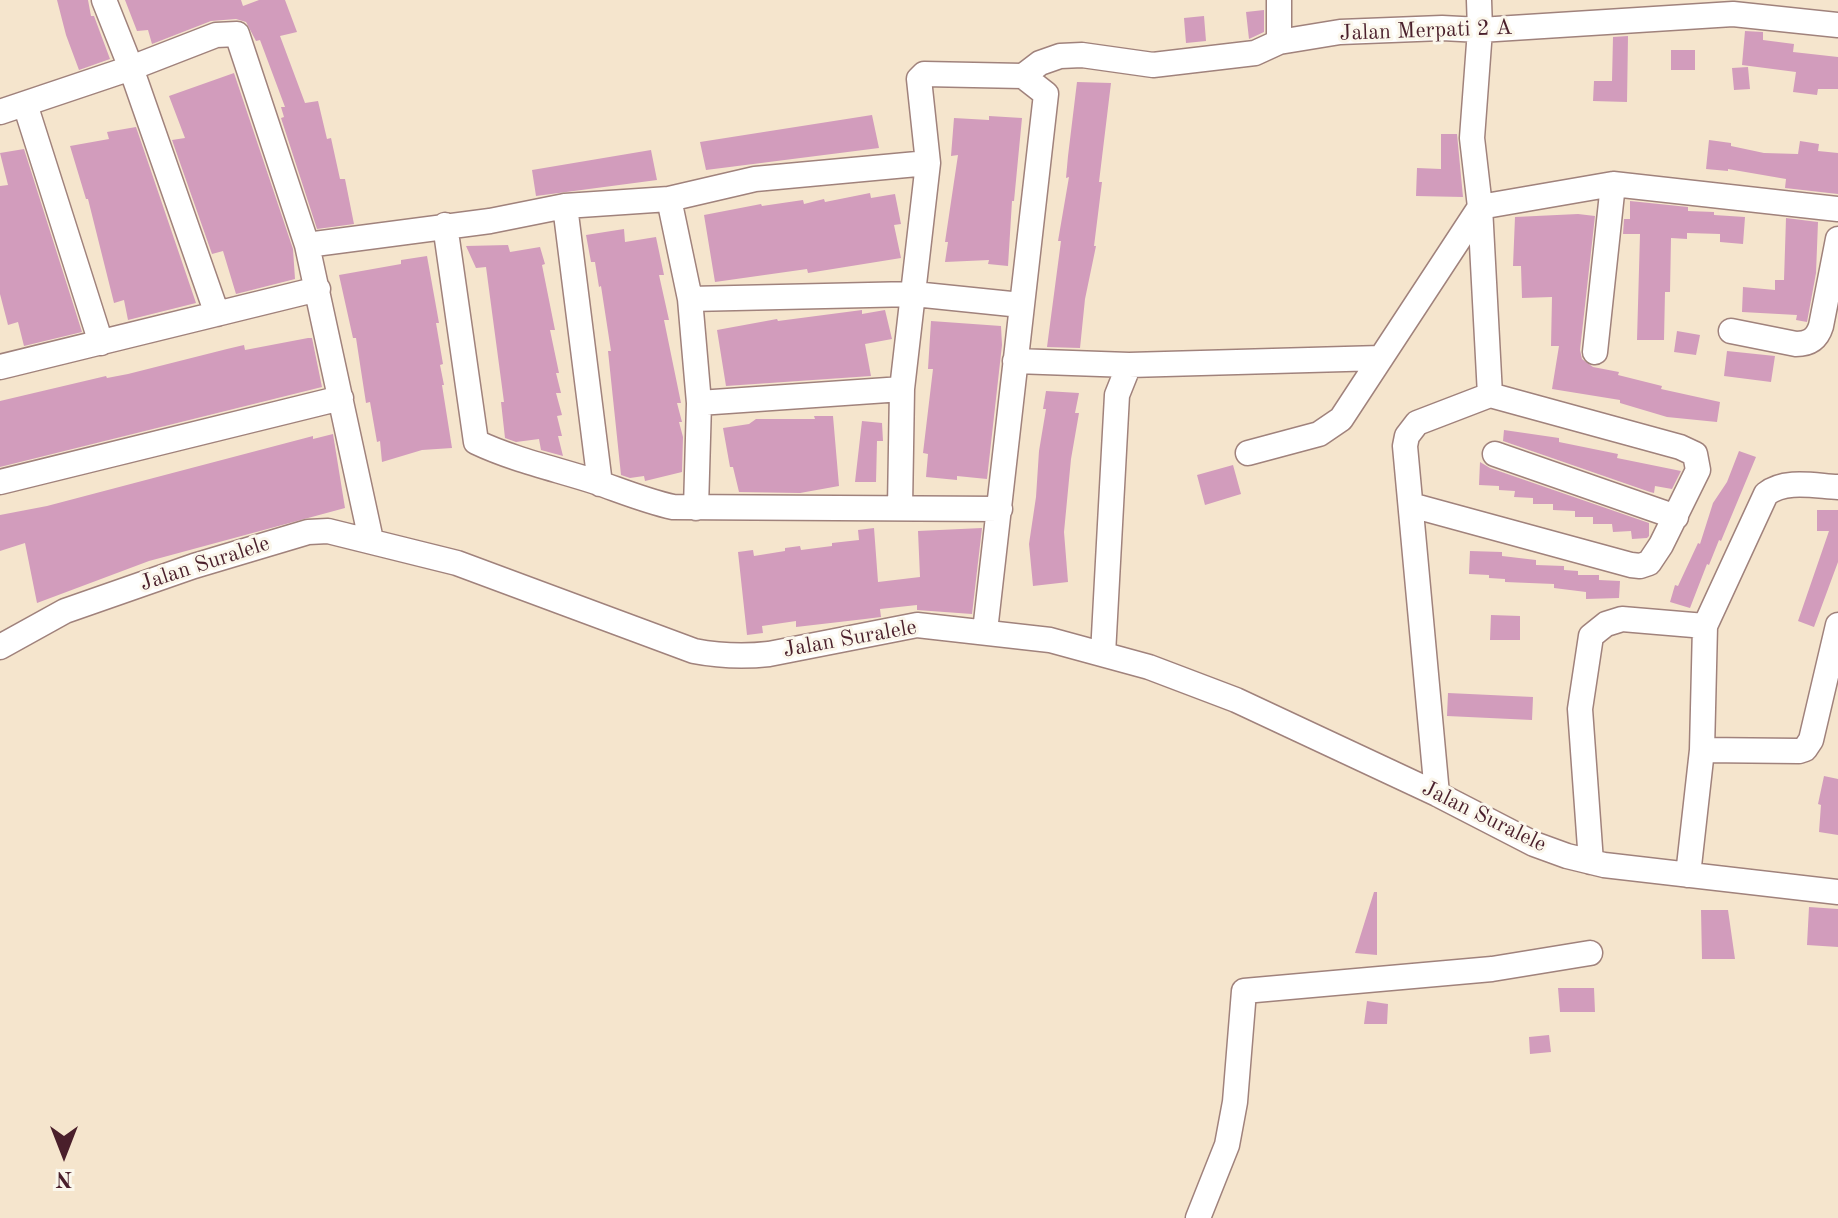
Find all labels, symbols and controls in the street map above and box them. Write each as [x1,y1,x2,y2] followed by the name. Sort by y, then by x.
[1339,15,1513,47] street label: Jalan Merpati 2 A
[137,531,273,597] street label: Jalan Suralele
[781,614,919,664] street label: Jalan Suralele
[1418,776,1550,858] street label: Jalan Suralele
[24,1114,104,1194] north arrow
[56,1167,72,1189] text: N

